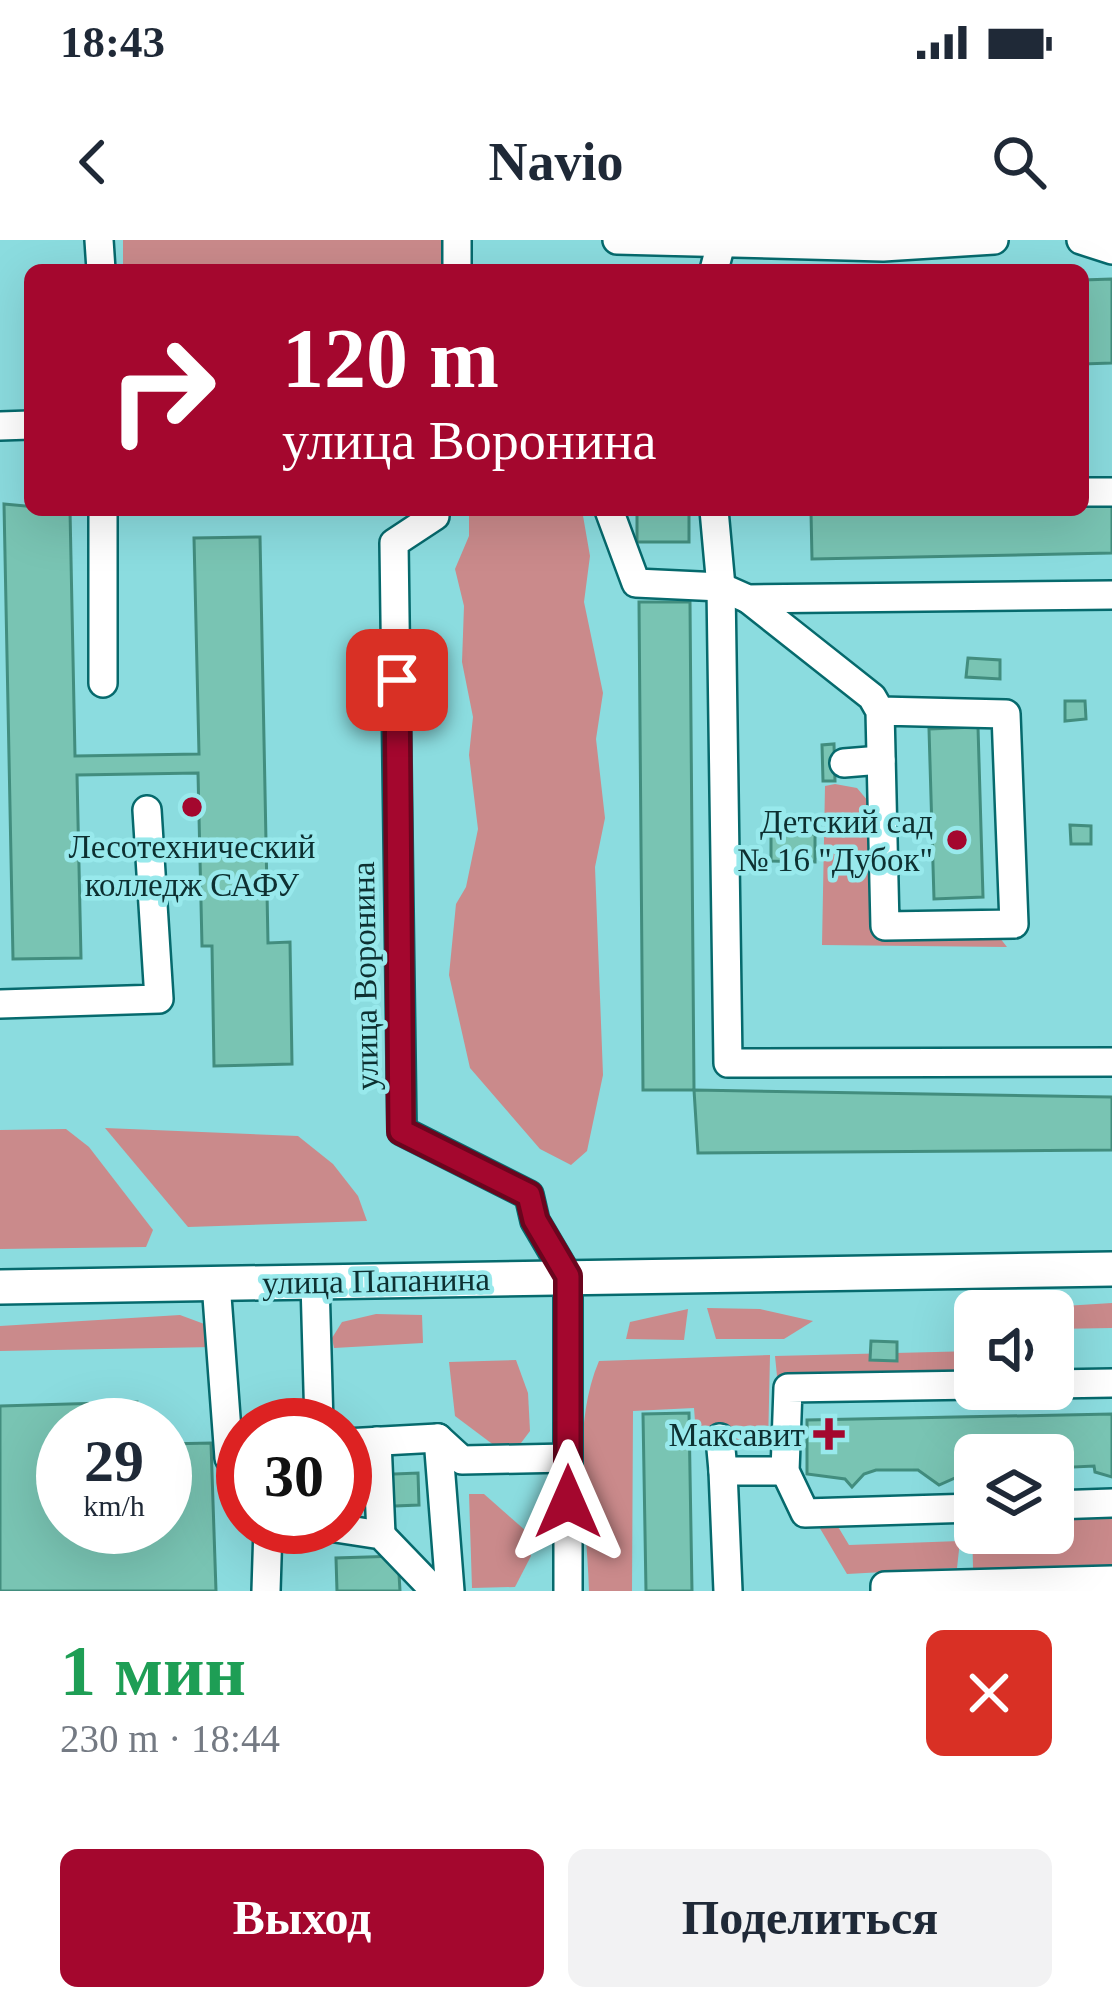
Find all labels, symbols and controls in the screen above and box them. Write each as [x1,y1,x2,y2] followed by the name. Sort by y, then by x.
[60,17,165,67] text: 18:43
[60,129,126,195] icon: back
[986,129,1052,195] icon: search
[489,132,624,192] text: Navio
[84,312,240,468] icon: right
[282,312,499,405] text: 120 m
[282,411,657,471] text: улица Воронина
[346,629,448,731] pin
[364,647,430,713] icon: arrive
[179,794,205,820] marker: Лесотехнический колледж САФУ
[737,804,933,878] place label: Детский сад № 16 "Дубок"
[944,827,970,853] marker: Детский сад № 16 "Дубок"
[69,829,315,903] place label: Лесотехнический колледж САФУ
[345,861,385,1091] street label: улица Воронина
[262,1261,491,1301] street label: улица Папанина
[954,1290,1074,1554] map controls
[954,1290,1074,1410] button: sound
[216,1398,372,1554] speed limit sign: 30
[668,1417,805,1453] place label: Максавит
[816,1421,842,1447] marker: Максавит
[84,1428,144,1494] text: 29
[954,1434,1074,1554] button: layers
[505,1439,631,1565] position arrow
[83,1489,145,1522] text: km/h
[926,1630,1052,1756] button: close
[60,1631,246,1711] text: 1 мин
[60,1717,280,1760] text: 230 m · 18:44
[60,1849,544,1987] button: Выход
[568,1849,1052,1987] button: Поделиться

